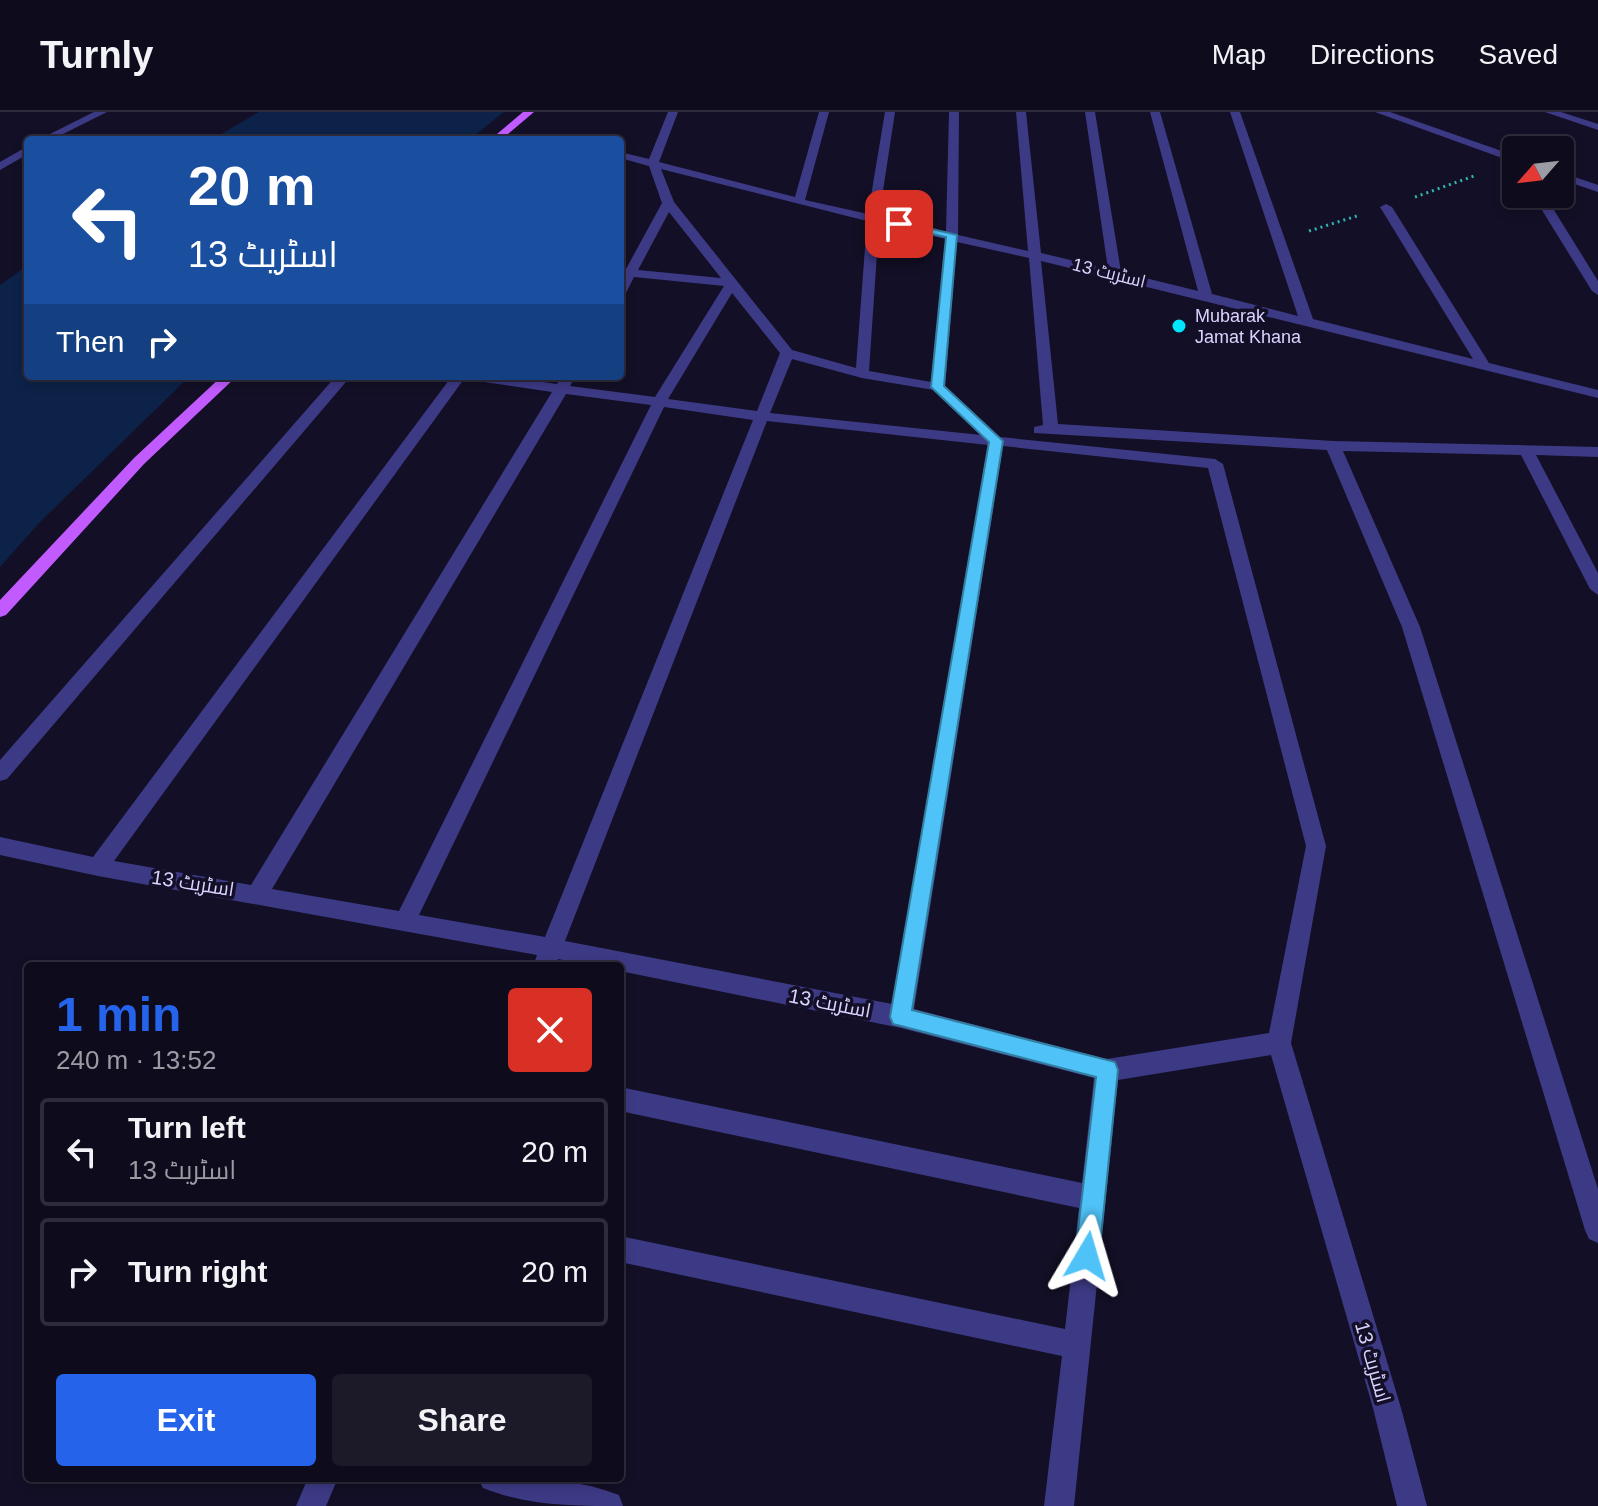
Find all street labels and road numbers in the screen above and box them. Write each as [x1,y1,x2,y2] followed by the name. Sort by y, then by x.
[1070,254,1148,293] street label: اسٹریٹ 13
[150,866,236,901] street label: اسٹریٹ 13
[787,984,873,1023] street label: اسٹریٹ 13
[1350,1319,1395,1405] street label: اسٹریٹ 13

